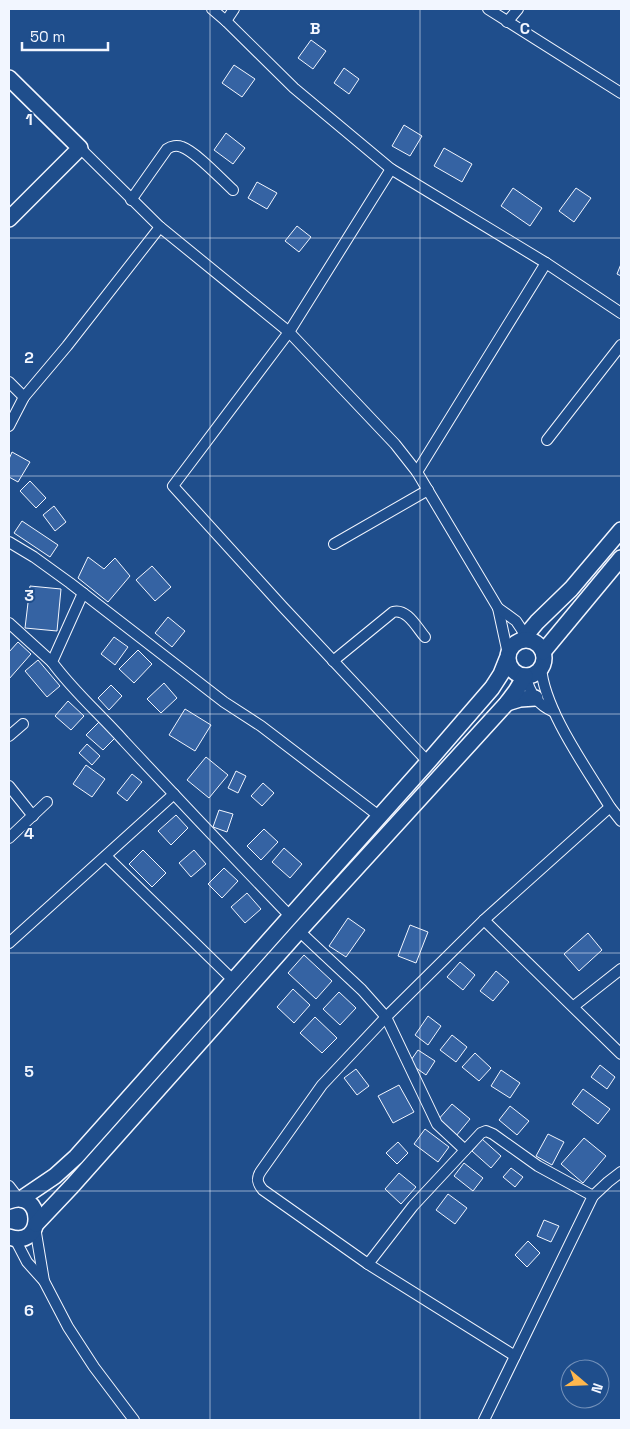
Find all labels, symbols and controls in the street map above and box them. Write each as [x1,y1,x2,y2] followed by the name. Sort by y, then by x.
[310,18,320,39] text: B
[520,18,530,39] text: C
[22,20,109,52] scale bar
[30,27,65,46] text: 50 m
[25,109,33,130] text: 1
[24,347,34,368] text: 2
[24,585,34,606] text: 3
[24,823,34,844] text: 4
[24,1061,34,1082] text: 5
[24,1300,34,1321] text: 6
[560,1359,610,1409] north arrow
[587,1381,607,1396] text: N

